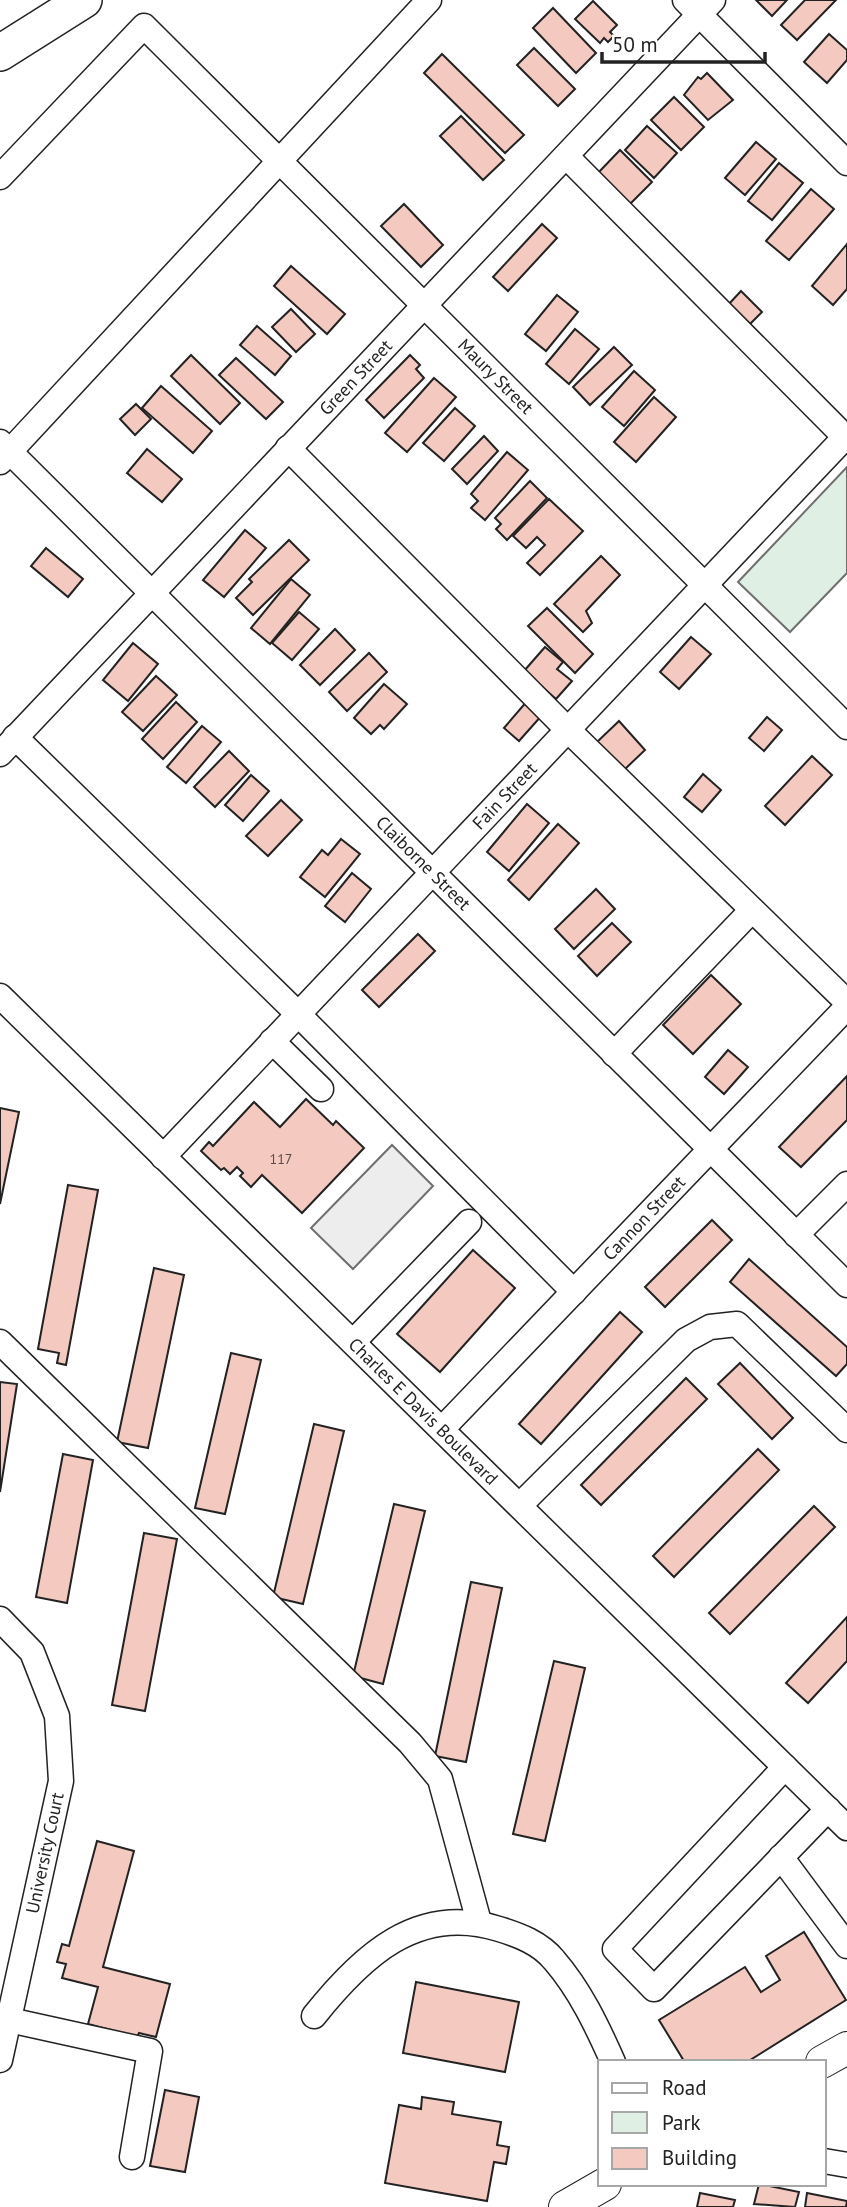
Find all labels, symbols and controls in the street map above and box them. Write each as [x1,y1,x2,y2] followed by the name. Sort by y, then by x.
[602,21,765,65] scale bar
[612,31,658,58] text: 50 m
[453,334,538,419] street label: Maury Street
[314,335,397,420] street label: Green Street
[467,758,542,834] street label: Fain Street
[371,811,476,915] street label: Claiborne Street
[270,1150,292,1168] house number: 117
[598,1171,690,1265] street label: Cannon Street
[344,1333,503,1490] street label: Charles E Davis Boulevard
[20,1790,69,1915] street label: University Court
[598,2060,826,2186] legend
[662,2074,706,2101] text: Road
[662,2109,701,2136] text: Park
[662,2144,737,2171] text: Building

